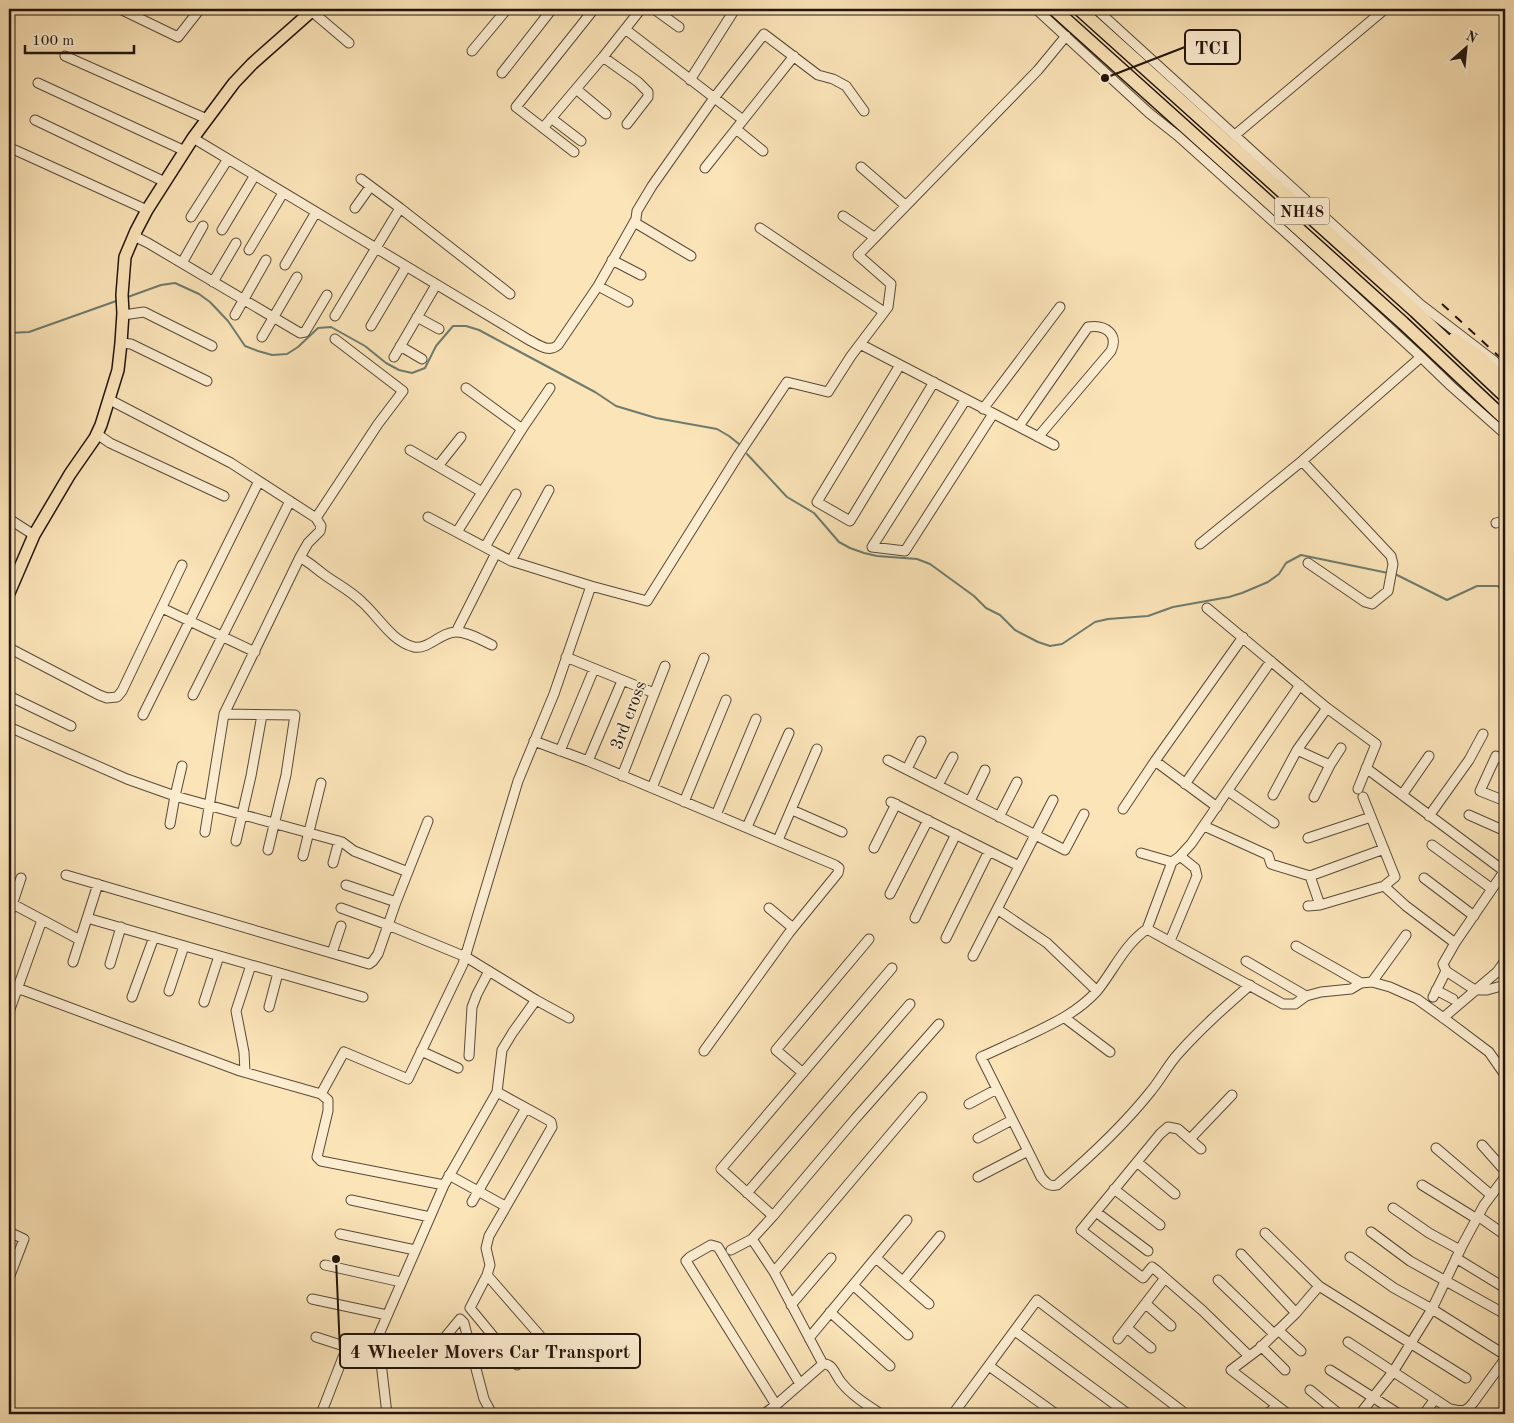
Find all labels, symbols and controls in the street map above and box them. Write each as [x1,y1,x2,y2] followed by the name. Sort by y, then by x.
[25,22,134,54] scale bar
[1442,22,1492,72] north arrow
[1464,29,1480,46] text: N
[1185,30,1240,64] callout: TCI
[32,34,74,49] text: 100 m
[1195,40,1229,59] text: TCI
[1274,198,1330,225] road number: NH48
[608,678,650,752] street label: 3rd cross
[340,1334,640,1368] callout: 4 Wheeler Movers Car Transport
[350,1344,630,1363] text: 4 Wheeler Movers Car Transport

